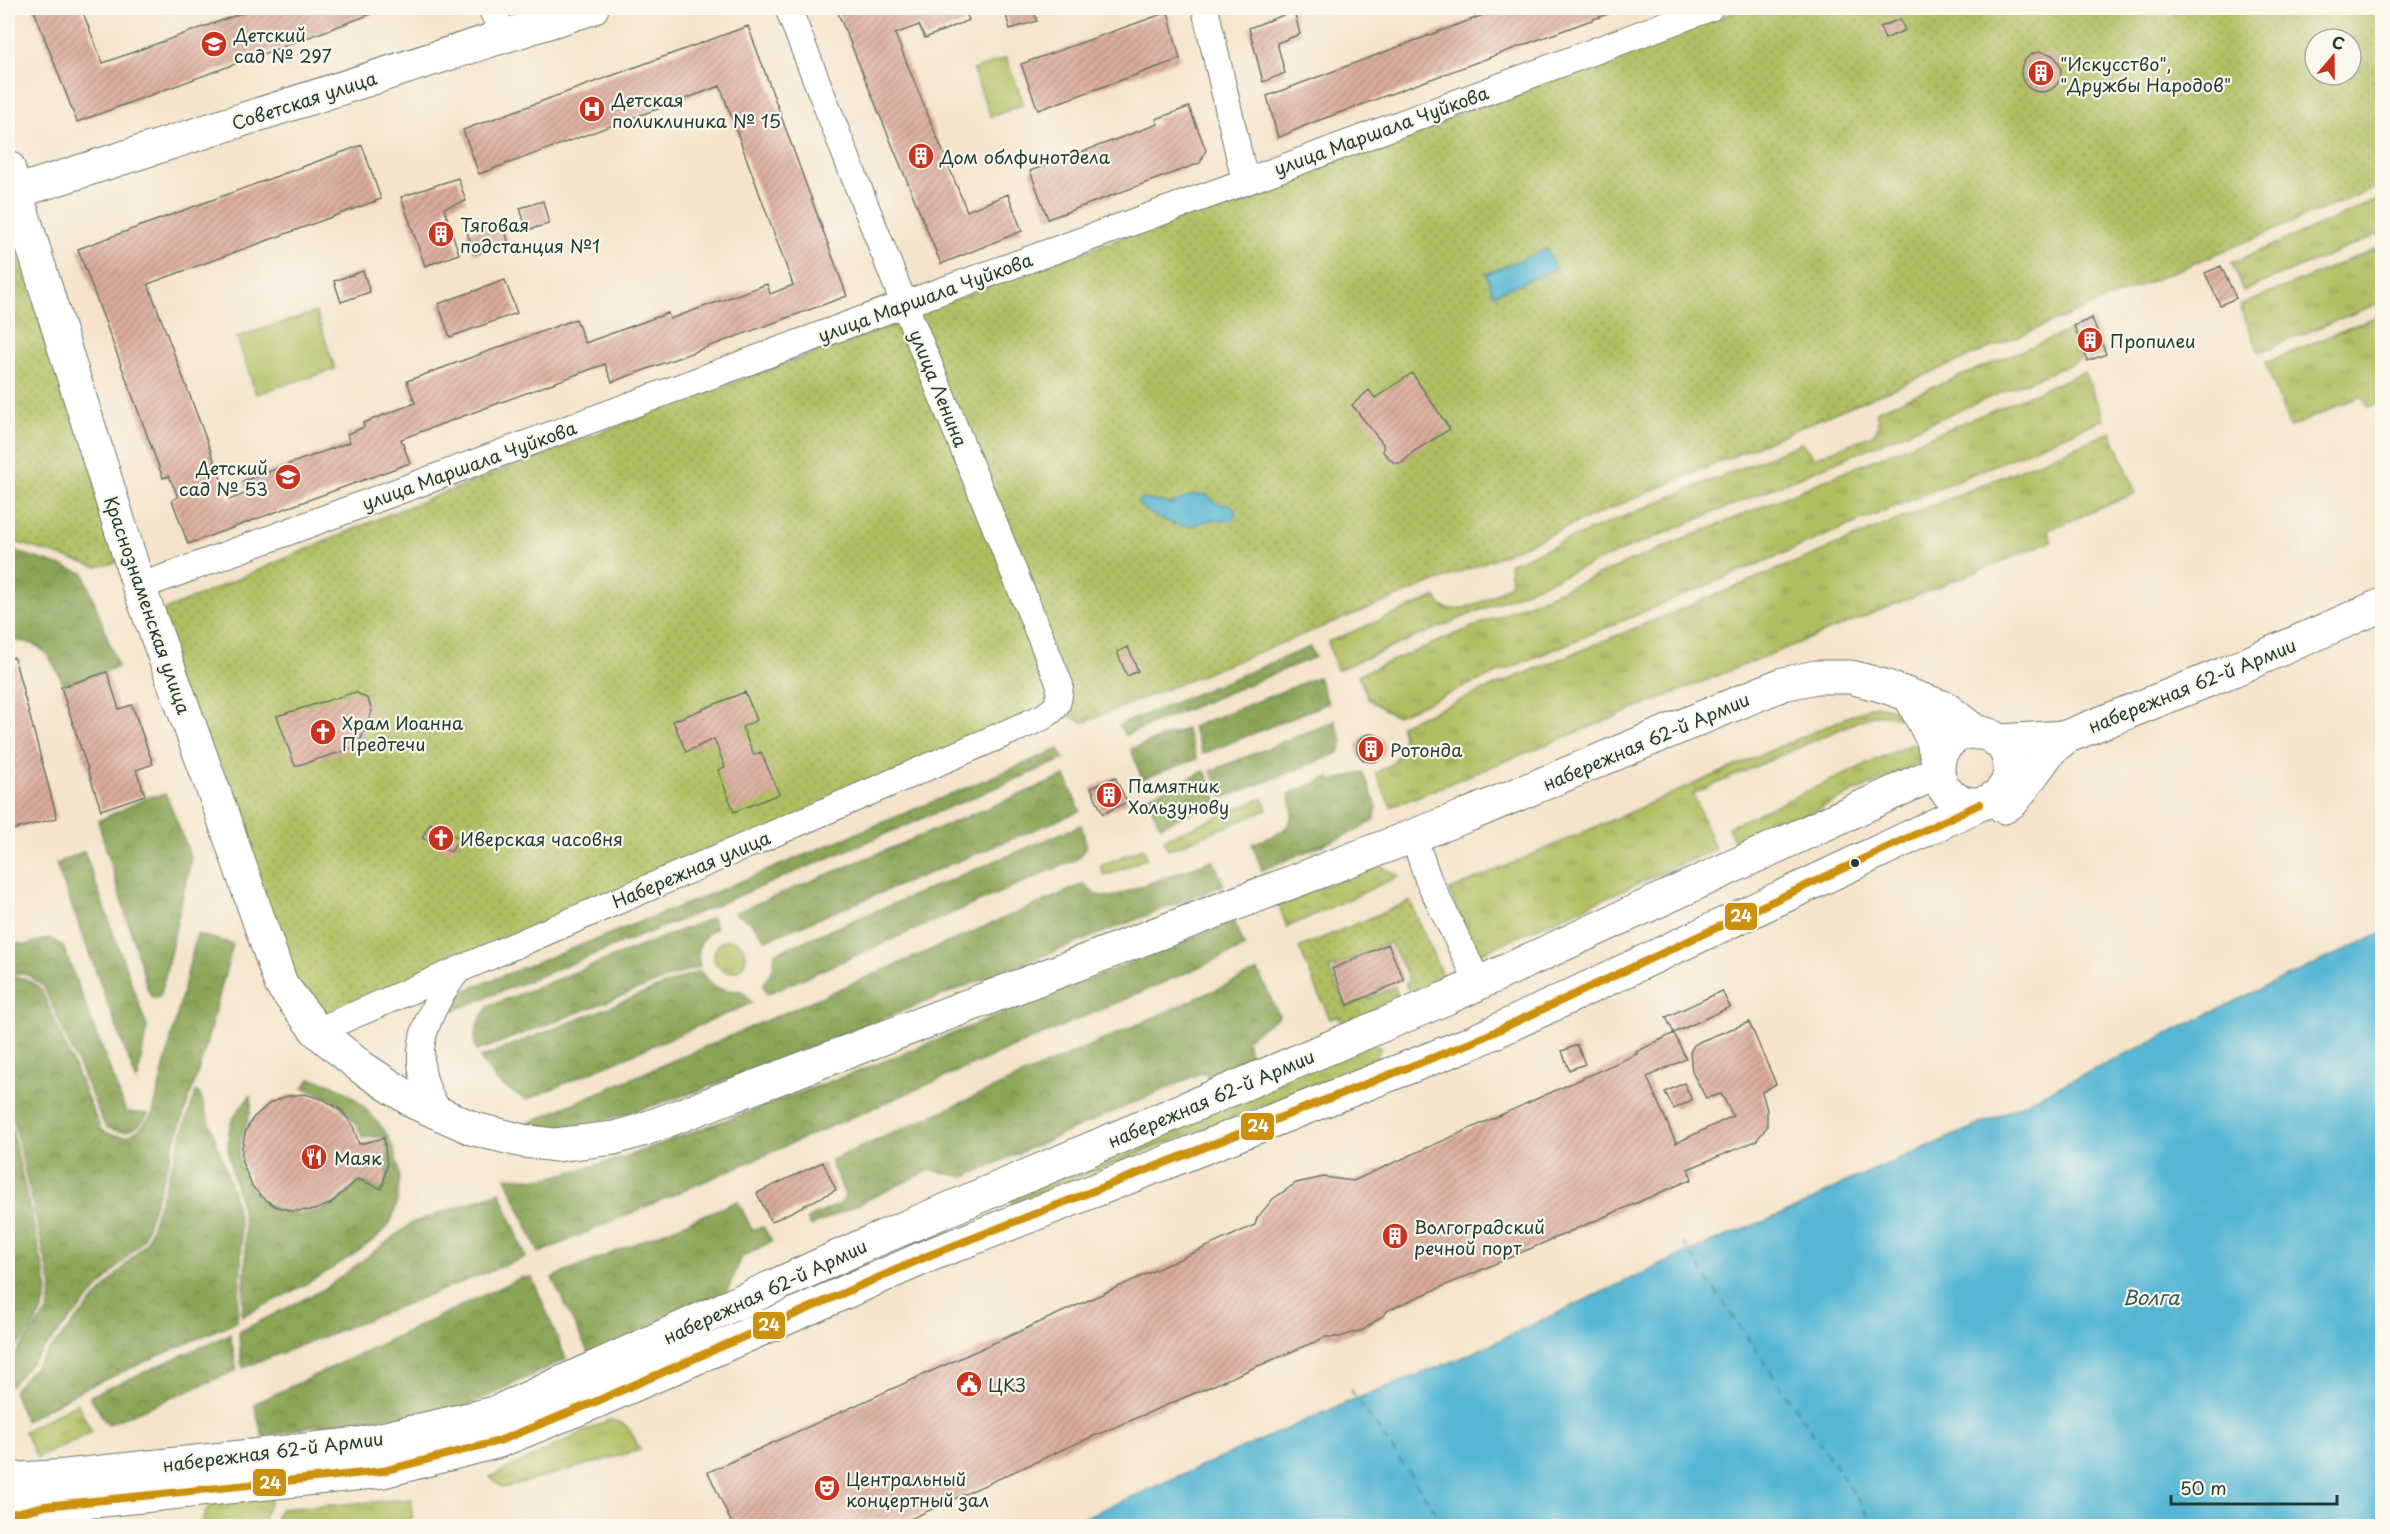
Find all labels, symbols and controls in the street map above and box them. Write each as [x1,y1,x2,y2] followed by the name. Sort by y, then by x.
[233,21,332,69] place label: Детский сад № 297
[2303,27,2363,87] north arrow
[199,29,229,59] school or university icon: Детский сад № 297
[2329,29,2348,55] text: С
[2060,50,2231,98] place label: "Искусство", "Дружбы Народов"
[2026,58,2056,88] building icon: "Искусство", "Дружбы Народов"
[228,64,381,136] street label: Советская улица
[1270,78,1493,181] street label: улица Маршала Чуйкова
[611,86,781,134] place label: Детская поликлиника № 15
[577,94,607,124] hospital icon: Детская поликлиника № 15
[906,141,936,171] building icon: Дом облфинотдела
[939,143,1111,170] place label: Дом облфинотдела
[460,211,600,259] place label: Тяговая подстанция №1
[426,219,456,249] building icon: Тяговая подстанция №1
[814,245,1037,348] street label: улица Маршала Чуйкова
[903,325,975,452] street label: улица Ленина
[2075,325,2105,355] building icon: Пропилеи
[2110,327,2196,354] place label: Пропилеи
[358,413,581,516] street label: улица Маршала Чуйкова
[179,454,268,502] place label: Детский сад № 53
[273,462,303,492] school or university icon: Детский сад № 53
[98,492,198,718] street label: Краснознаменская улица
[2084,631,2300,739] street label: набережная 62-й Армии
[1538,685,1754,797] street label: набережная 62-й Армии
[342,709,464,757] place label: Храм Иоанна Предтечи
[308,717,338,747] church icon: Храм Иоанна Предтечи
[1356,734,1386,764] building icon: Ротонда
[1390,736,1463,763] place label: Ротонда
[1128,772,1229,820] place label: Памятник Хользунову
[1094,780,1124,810] building icon: Памятник Хользунову
[426,823,456,853] church icon: Иверская часовня
[608,823,775,915] street label: Набережная улица
[460,825,623,852] place label: Иверская часовня
[1849,857,1861,869] unlabelled marker
[1724,902,1758,931] line badge: 24
[1730,903,1752,927] text: 24
[1103,1042,1319,1154] street label: набережная 62-й Армии
[1240,1112,1275,1141] line badge: 24
[1247,1113,1269,1137] text: 24
[299,1142,329,1172] restaurant icon: Маяк
[334,1144,382,1171] place label: Маяк
[1414,1213,1545,1261] place label: Волгоградский речной порт
[1380,1221,1410,1251] building icon: Волгоградский речной порт
[658,1232,872,1350] street label: набережная 62-й Армии
[2122,1282,2180,1312] water label: Волга
[752,1311,786,1340] line badge: 24
[758,1312,780,1336] text: 24
[954,1369,984,1399] public building icon: ЦКЗ
[988,1371,1026,1398] place label: ЦКЗ
[161,1424,385,1478] street label: набережная 62-й Армии
[846,1465,989,1513] place label: Центральный концертный зал
[252,1468,287,1497] line badge: 24
[2171,1468,2338,1506] scale bar
[259,1470,281,1494] text: 24
[812,1473,842,1503] theatre icon: Центральный концертный зал
[2180,1474,2227,1501] text: 50 m

